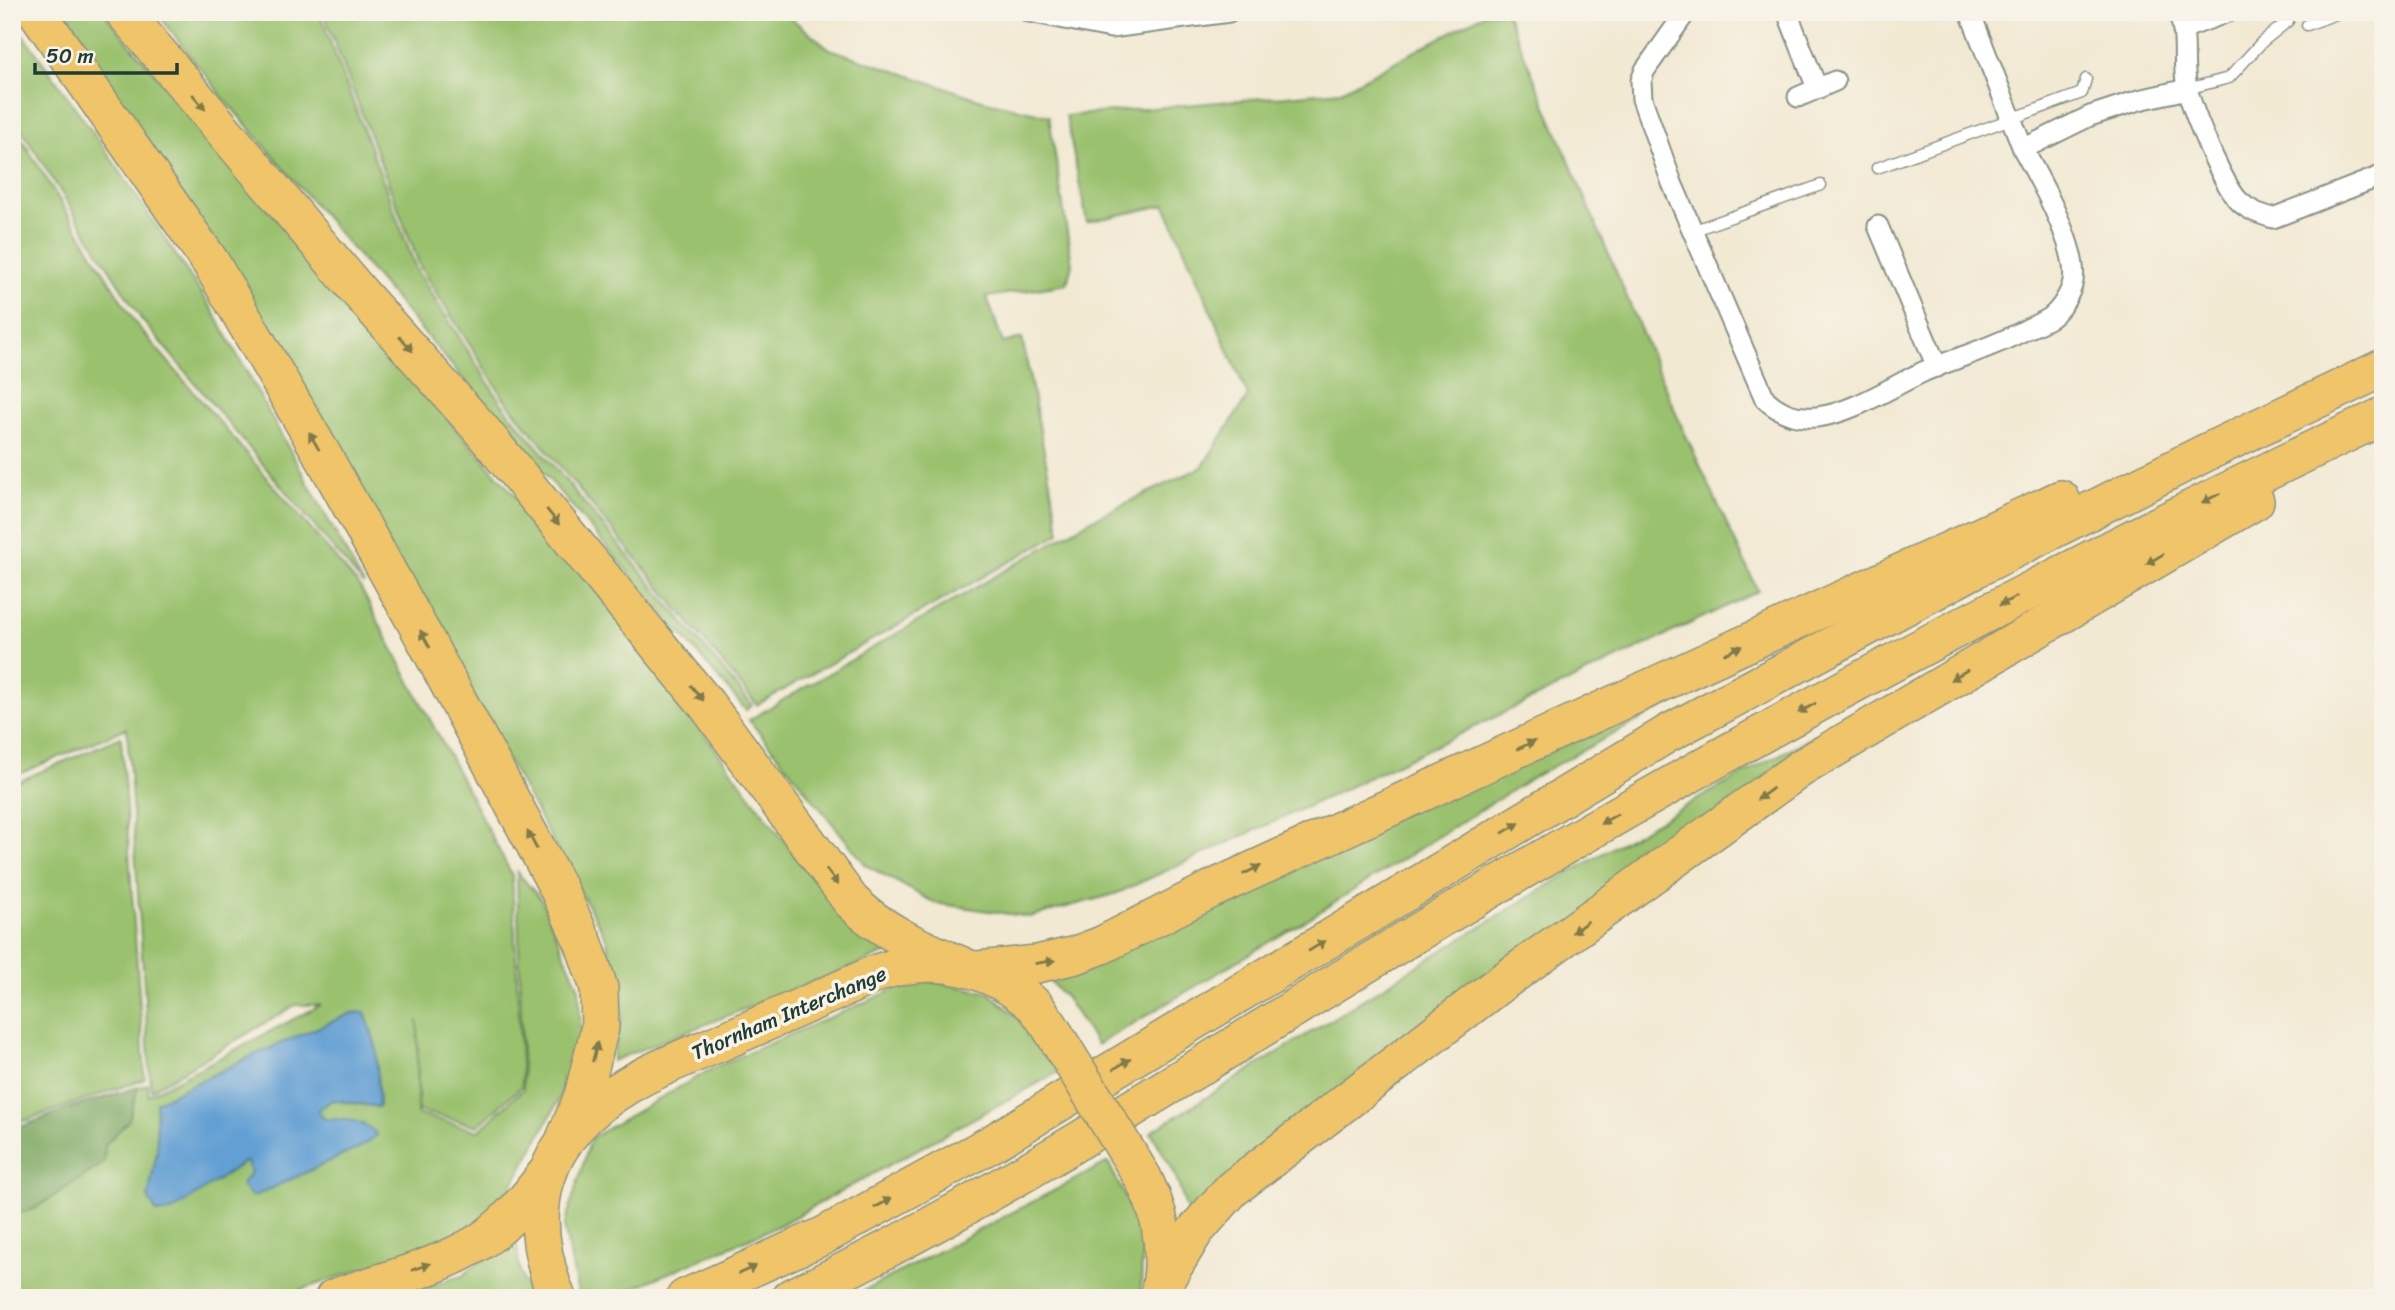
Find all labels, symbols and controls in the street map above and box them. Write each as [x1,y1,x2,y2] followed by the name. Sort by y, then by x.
[35,32,177,76] scale bar
[46,37,94,75] text: 50 m
[191,93,207,111] one-way arrow
[397,335,413,352] one-way arrow
[308,431,320,450] one-way arrow
[2201,492,2221,503] one-way arrow
[546,508,561,526] one-way arrow
[2145,553,2164,566] one-way arrow
[1998,596,2018,607] one-way arrow
[419,630,431,649] one-way arrow
[1723,644,1743,656] one-way arrow
[1949,669,1968,681] one-way arrow
[690,684,705,702] one-way arrow
[1797,702,1817,714] one-way arrow
[1516,739,1536,750] one-way arrow
[1756,787,1774,801] one-way arrow
[1599,813,1618,825] one-way arrow
[1502,822,1521,835] one-way arrow
[527,830,538,850] one-way arrow
[1242,864,1263,875] one-way arrow
[825,867,839,886] one-way arrow
[1571,919,1589,933] one-way arrow
[1307,940,1326,953] one-way arrow
[685,955,893,1071] street label: Thornham Interchange
[1034,956,1056,967] one-way arrow
[590,1041,601,1063] one-way arrow
[1113,1058,1132,1070] one-way arrow
[873,1197,893,1209] one-way arrow
[411,1261,432,1272] one-way arrow
[737,1264,757,1276] one-way arrow

